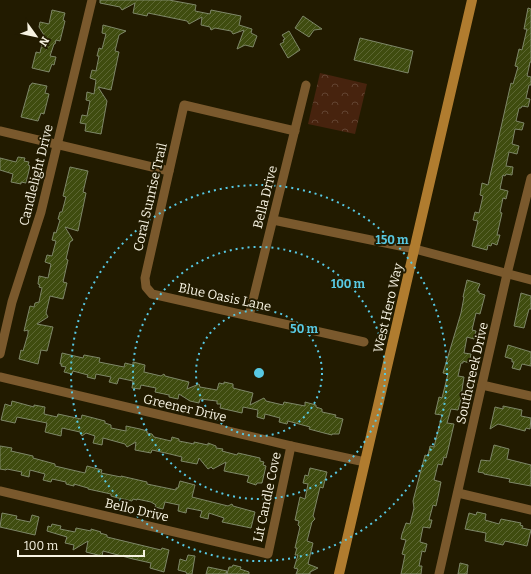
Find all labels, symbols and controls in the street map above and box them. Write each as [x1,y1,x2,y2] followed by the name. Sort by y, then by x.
[16,16,56,56] north arrow
[36,34,52,49] text: N
[16,123,56,227] street label: Candlelight Drive
[130,141,170,253] street label: Coral Sunrise Trail
[250,164,280,230] street label: Bella Drive
[376,233,409,247] text: 150 m
[370,262,406,354] street label: West Hero Way
[331,277,366,291] text: 100 m
[177,280,273,314] street label: Blue Oasis Lane
[453,321,491,425] street label: Southcreek Drive
[290,322,318,336] text: 50 m
[252,366,266,380] centre of rings
[142,391,228,425] street label: Greener Drive
[250,451,284,543] street label: Lit Candle Cove
[104,495,170,525] street label: Bello Drive
[18,532,144,558] scale bar
[24,539,59,553] text: 100 m

